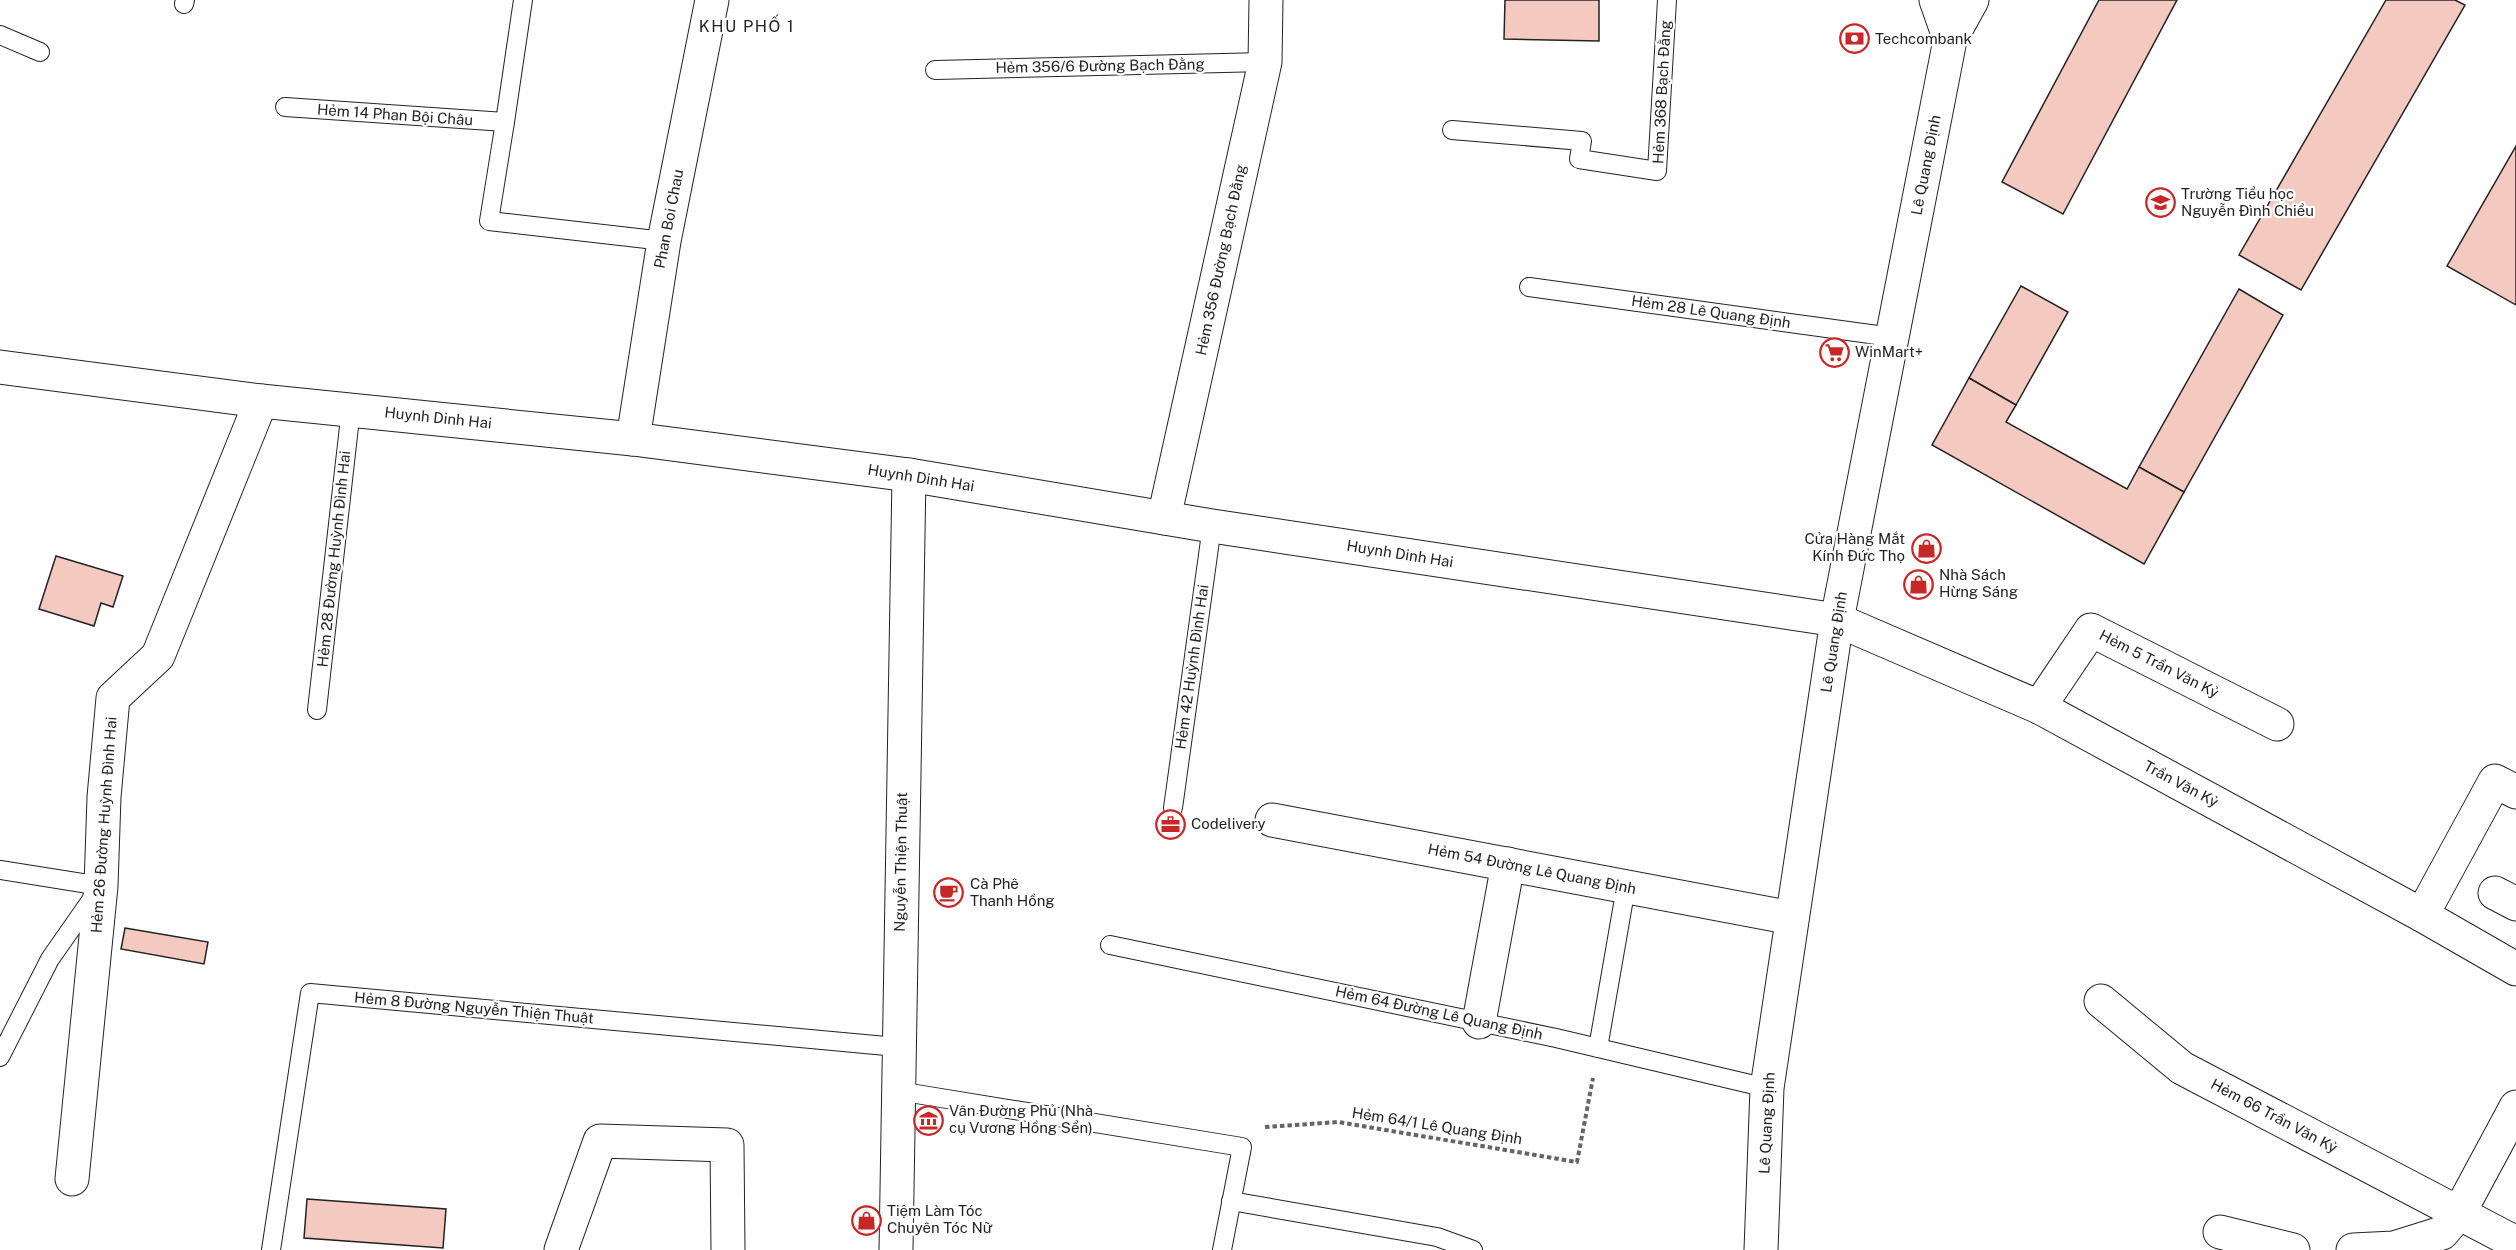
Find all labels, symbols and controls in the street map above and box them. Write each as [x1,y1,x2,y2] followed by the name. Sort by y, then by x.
[699,14,795,36] district label: KHU PHỐ 1
[1649,20,1674,164] street label: Hẻm 368 Bạch Đằng
[1838,23,1870,55] bank icon: Techcombank
[1875,30,1972,47] place label: Techcombank
[995,55,1205,76] street label: Hẻm 356/6 Đường Bạch Đằng
[316,101,474,128] street label: Hẻm 14 Phan Bội Châu
[1907,113,1944,217] street label: Lê Quang Định
[1192,163,1249,357] street label: Hẻm 356 Đường Bạch Đằng
[651,168,686,270] street label: Phan Boi Chau
[2181,185,2314,219] place label: Trường Tiểu học Nguyễn Đình Chiểu
[2144,187,2176,219] school or university icon: Trường Tiểu học Nguyễn Đình Chiểu
[1630,292,1792,331] street label: Hẻm 28 Lê Quang Định
[1818,336,1850,368] supermarket icon: WinMart+
[1855,343,1923,360] place label: WinMart+
[384,403,493,432] street label: Huynh Dinh Hai
[314,450,353,668] street label: Hẻm 28 Đường Huỳnh Đình Hai
[867,461,976,494] street label: Huynh Dinh Hai
[1805,530,1905,564] place label: Cửa Hàng Mắt Kính Đức Thọ
[1910,532,1942,564] shop icon: Cửa Hàng Mắt Kính Đức Thọ
[1346,537,1455,570] street label: Huynh Dinh Hai
[1939,566,2018,600] place label: Nhà Sách Hừng Sáng
[1902,568,1934,600] shop icon: Nhà Sách Hừng Sáng
[1172,583,1212,751] street label: Hẻm 42 Huỳnh Đình Hai
[1817,590,1850,694] street label: Lê Quang Định
[2097,626,2222,701] street label: Hẻm 5 Trần Văn Kỷ
[87,716,120,934] street label: Hẻm 26 Đường Huỳnh Đình Hai
[2141,757,2221,810] street label: Trần Văn Kỷ
[891,792,910,932] street label: Nguyễn Thiện Thuật
[1154,808,1186,840] office icon: Codelivery
[1191,815,1265,832] place label: Codelivery
[1426,840,1638,897] street label: Hẻm 54 Đường Lê Quang Định
[970,875,1055,909] place label: Cà Phê Thanh Hồng
[933,877,965,909] cafe icon: Cà Phê Thanh Hồng
[1334,982,1544,1043] street label: Hẻm 64 Đường Lê Quang Định
[354,989,595,1026] street label: Hẻm 8 Đường Nguyễn Thiện Thuật
[1755,1072,1778,1174] street label: Lê Quang Định
[2208,1075,2340,1156] street label: Hẻm 66 Trần Văn Kỷ
[949,1102,1093,1136] place label: Vân Đường Phủ (Nhà cụ Vương Hồng Sển)
[912,1104,944,1136] museum icon: Vân Đường Phủ (Nhà cụ Vương Hồng Sển)
[1351,1104,1523,1147] street label: Hẻm 64/1 Lê Quang Định
[887,1202,993,1236] place label: Tiệm Làm Tóc Chuyên Tóc Nữ
[850,1204,882,1236] shop icon: Tiệm Làm Tóc Chuyên Tóc Nữ

